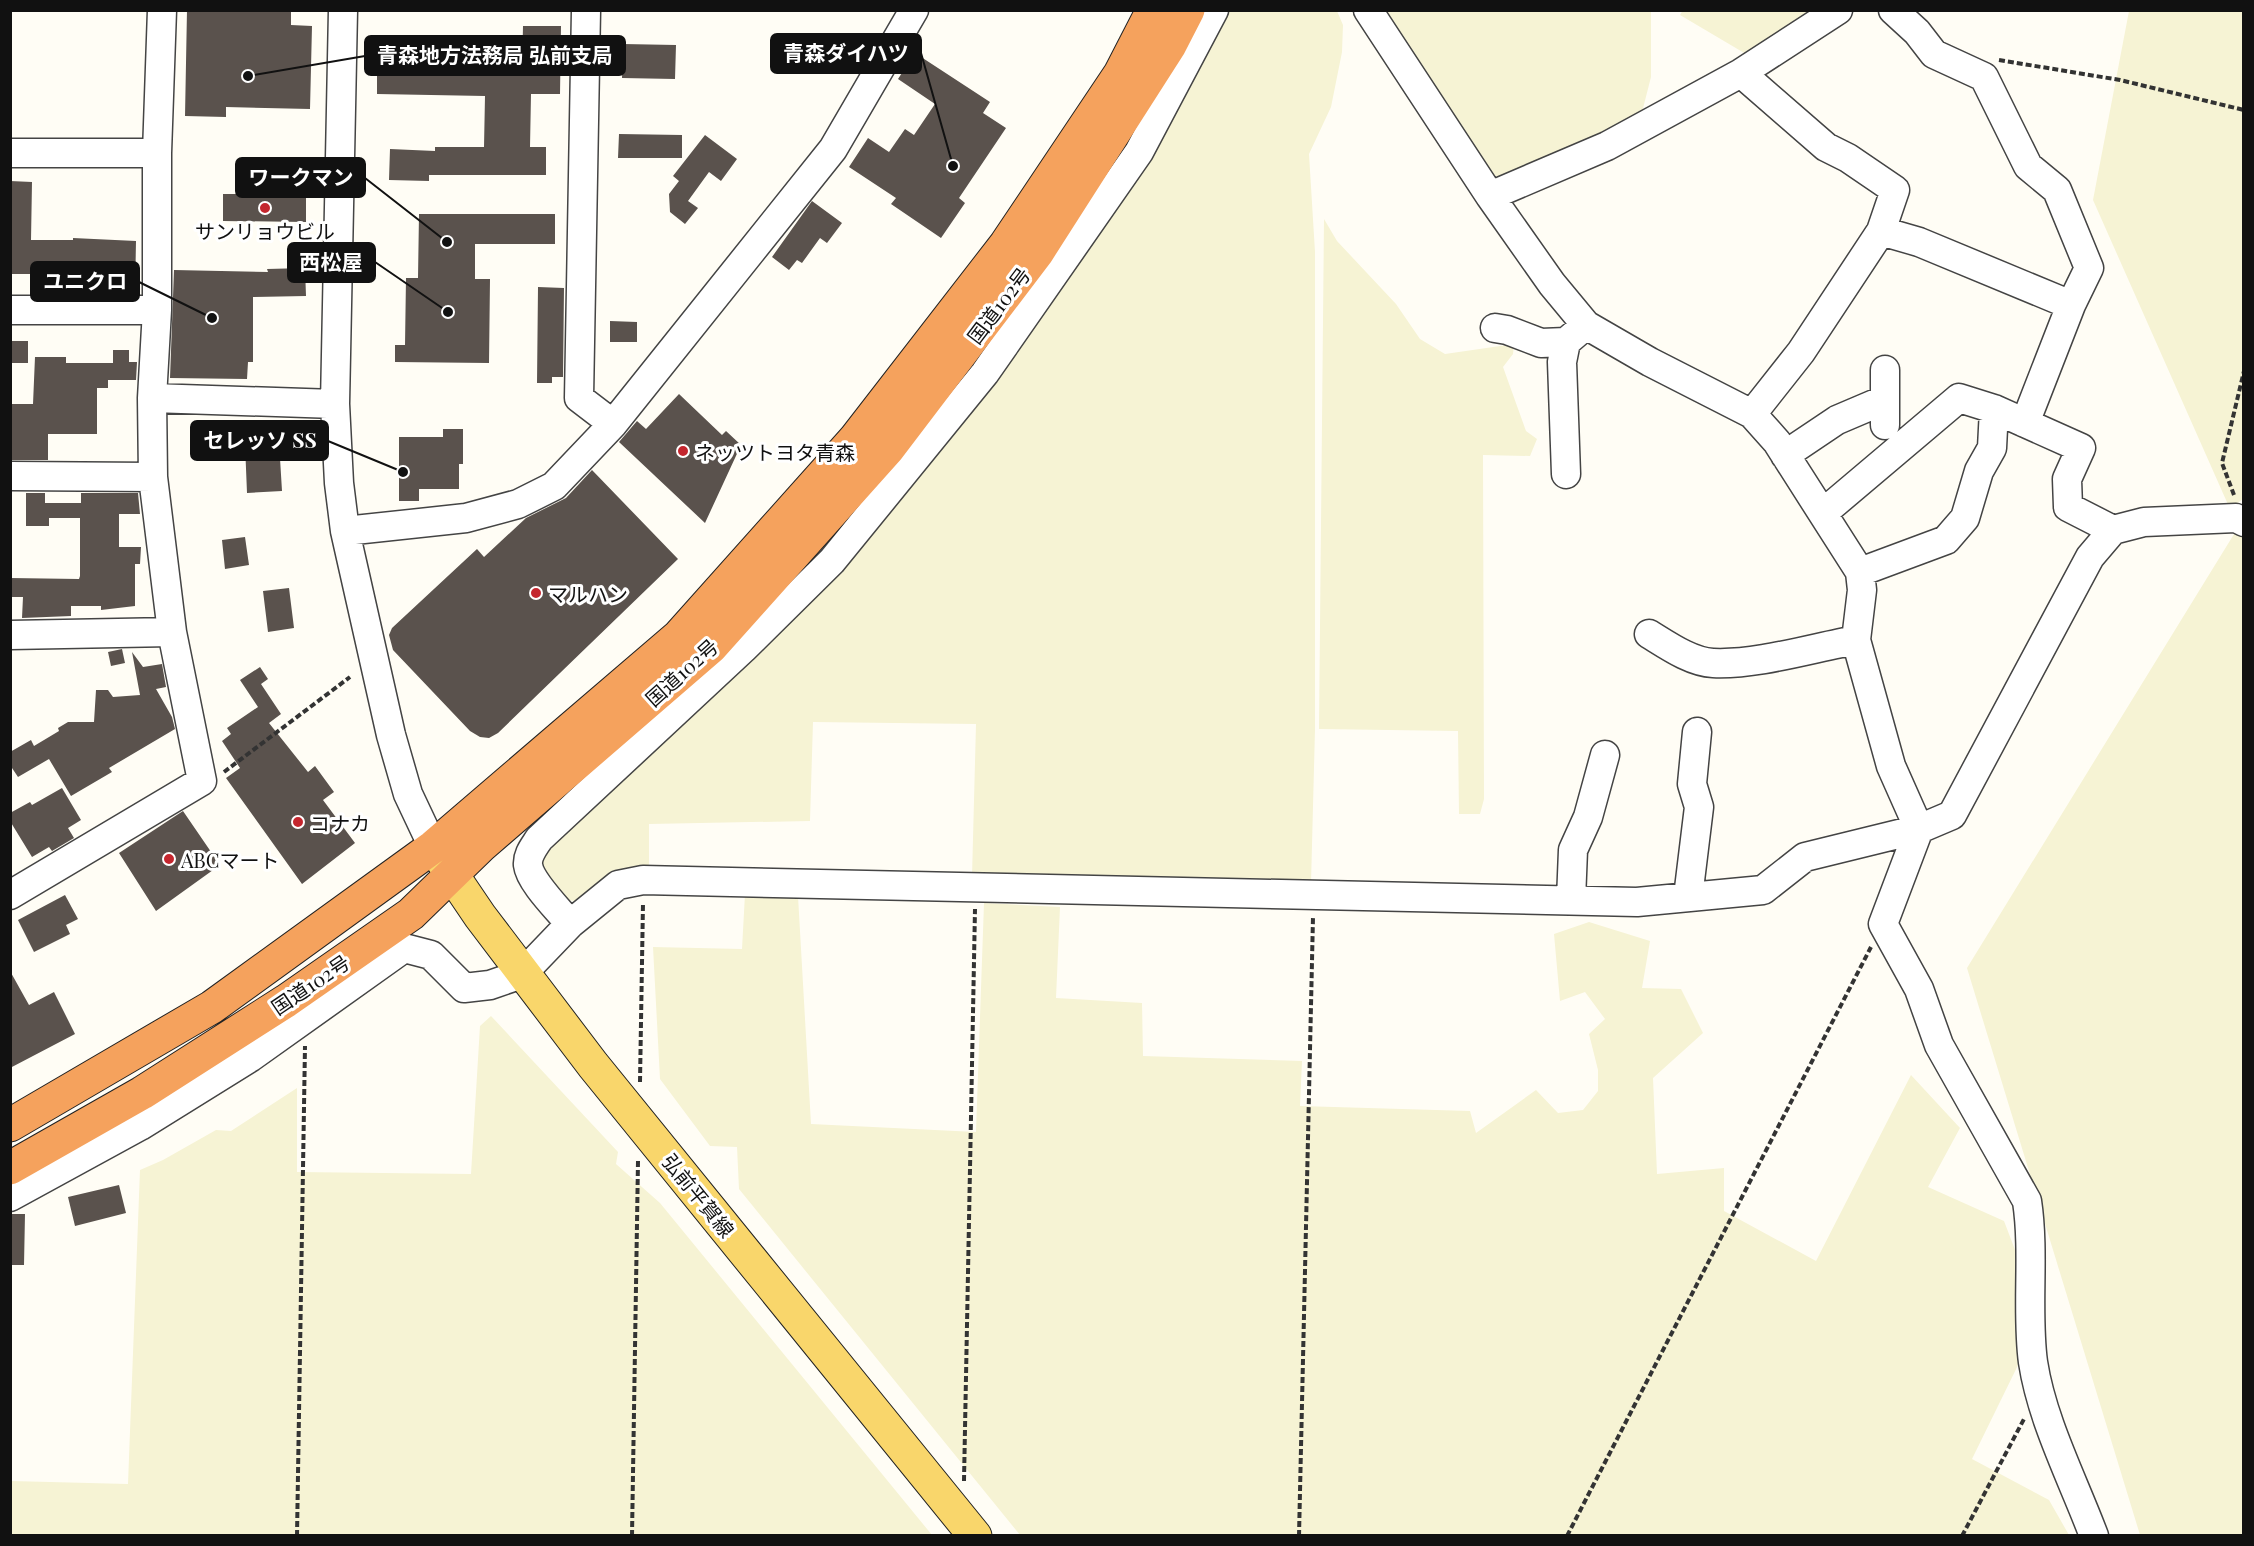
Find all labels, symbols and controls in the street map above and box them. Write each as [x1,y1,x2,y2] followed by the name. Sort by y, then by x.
[771,34,921,73] callout: 青森ダイハツ
[365,36,625,75] callout: 青森地方法務局 弘前支局
[783,38,909,66] text: 青森ダイハツ
[377,40,613,68] text: 青森地方法務局 弘前支局
[236,158,365,197] callout: ワークマン
[249,162,354,190] text: ワークマン
[258,201,272,215] marker: サンリョウビル
[195,217,335,244] place label: サンリョウビル
[288,243,375,282] callout: 西松屋
[300,247,363,275] text: 西松屋
[960,261,1036,349] street label: 国道102号
[31,262,139,301] callout: ユニクロ
[43,266,127,294] text: ユニクロ
[191,421,328,460] callout: セレッソ SS
[203,425,317,453] text: セレッソ SS
[695,438,855,465] place label: ネッツトヨタ青森
[676,444,690,458] marker: ネッツトヨタ青森
[548,580,628,607] place label: マルハン
[529,586,543,600] marker: マルハン
[639,632,723,712] street label: 国道102号
[310,809,370,836] place label: コナカ
[291,815,305,829] marker: コナカ
[180,846,279,873] place label: ABCマート
[162,852,176,866] marker: ABCマート
[266,948,354,1020] street label: 国道102号
[657,1148,741,1242] street label: 弘前平賀線

